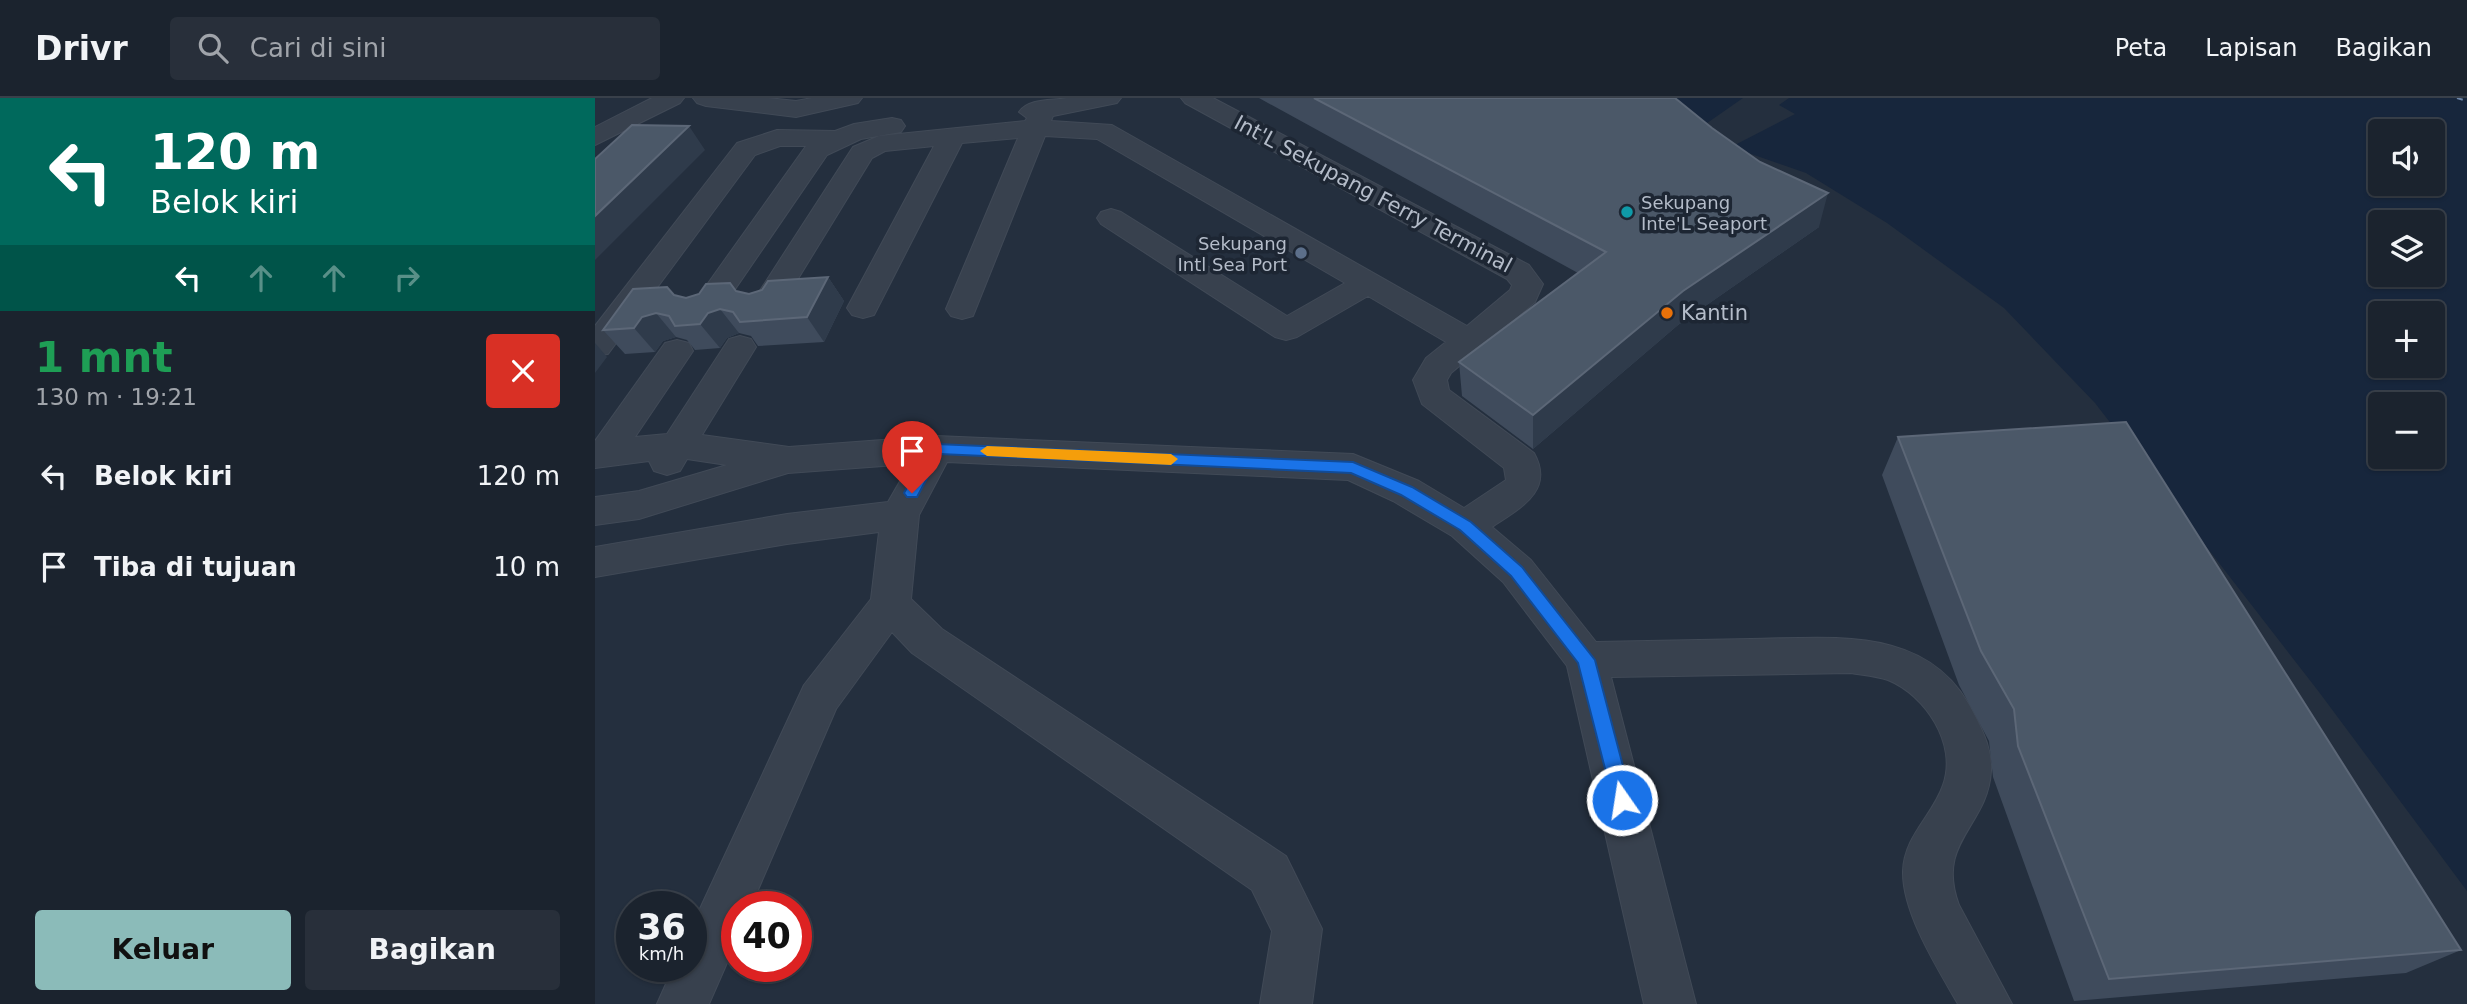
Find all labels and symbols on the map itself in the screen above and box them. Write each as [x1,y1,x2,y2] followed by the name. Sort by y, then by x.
[1230,110,1516,278] street label: Int'L Sekupang Ferry Terminal
[1641,192,1767,234] place label: Sekupang Inte'L Seaport
[1619,204,1635,220] marker: Sekupang Inte'L Seaport
[1178,233,1287,275] place label: Sekupang Intl Sea Port
[1293,245,1309,261] marker: Sekupang Intl Sea Port
[1681,301,1748,325] place label: Kantin
[1659,305,1675,321] marker: Kantin
[882,421,942,493] pin
[1585,763,1659,837] position arrow
[721,891,812,982] speed limit sign: 40

